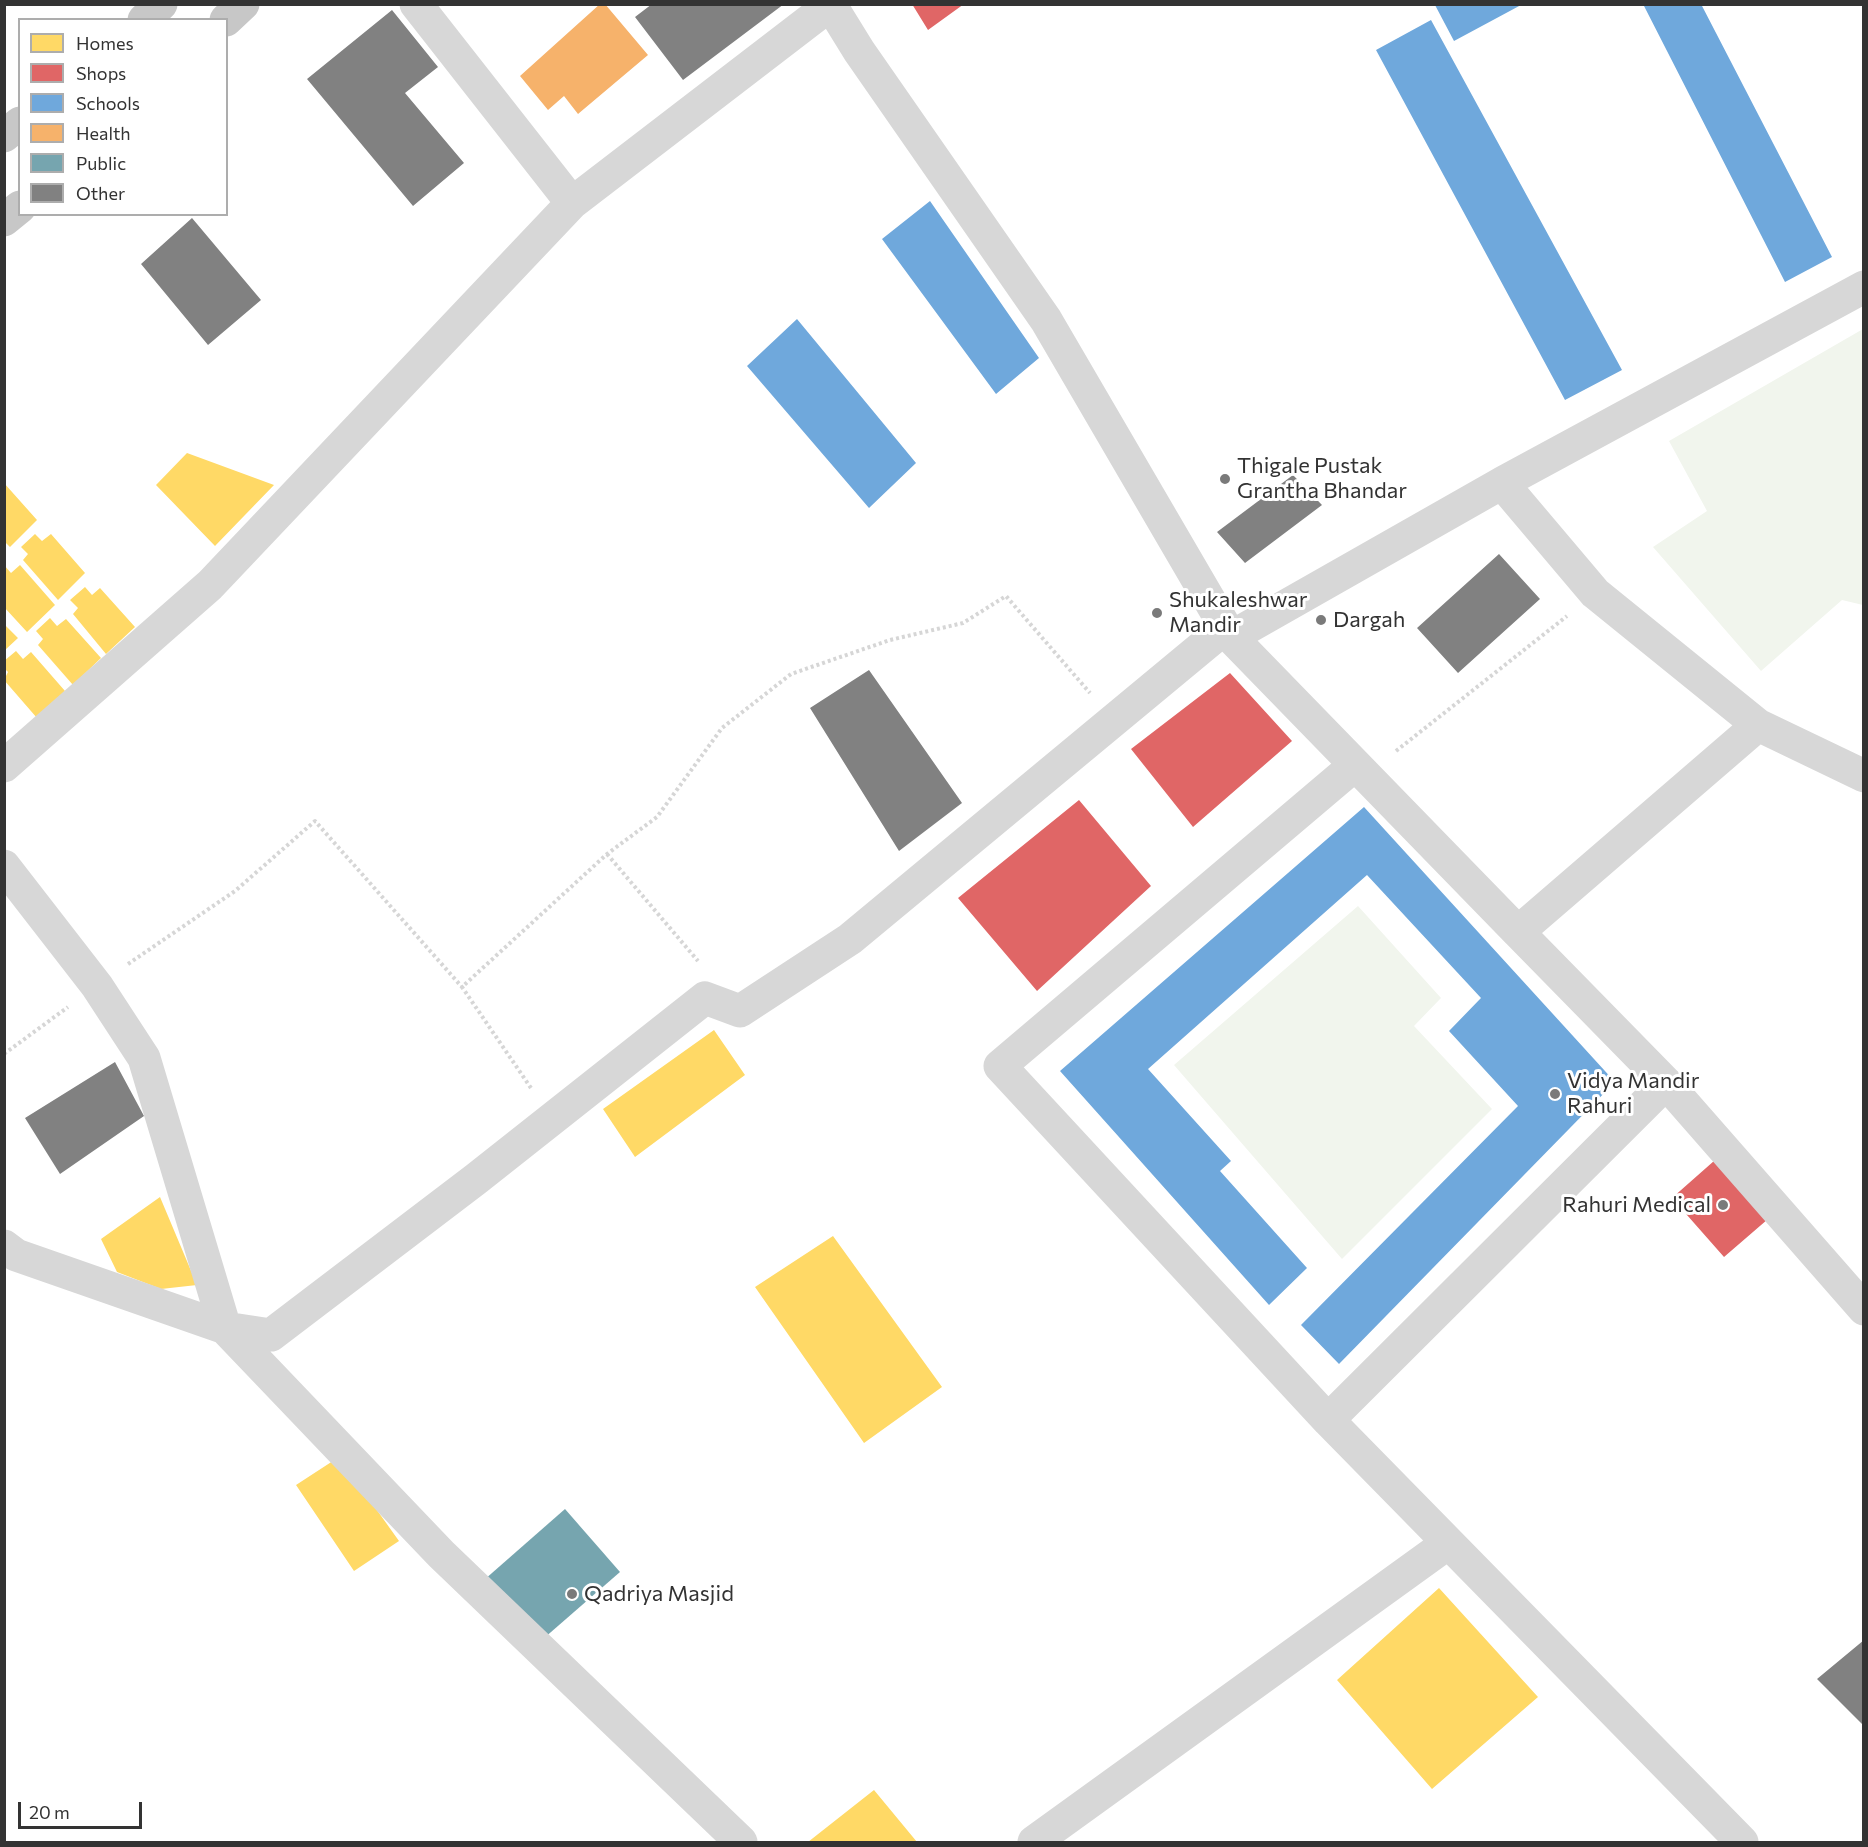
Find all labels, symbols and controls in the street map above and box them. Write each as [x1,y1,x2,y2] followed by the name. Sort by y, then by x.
[18,18,228,216] legend
[76,32,134,54] text: Homes
[76,62,126,84] text: Shops
[76,92,140,114] text: Schools
[76,122,131,144] text: Health
[76,152,126,174] text: Public
[76,182,125,204] text: Other
[1237,453,1407,505] place label: Thigale Pustak Grantha Bhandar
[1218,472,1232,486] marker: Thigale Pustak Grantha Bhandar
[1169,587,1307,638] place label: Shukaleshwar Mandir
[1150,606,1164,620] marker: Shukaleshwar Mandir
[1333,607,1405,633] place label: Dargah
[1314,613,1328,627] marker: Dargah
[1567,1068,1699,1120] place label: Vidya Mandir Rahuri
[1548,1087,1562,1101] marker: Vidya Mandir Rahuri
[1562,1192,1711,1218] place label: Rahuri Medical
[1716,1198,1730,1212] marker: Rahuri Medical
[584,1581,734,1607] place label: Qadriya Masjid
[565,1587,579,1601] marker: Qadriya Masjid
[21,1790,146,1828] scale bar
[29,1801,70,1823] text: 20 m

